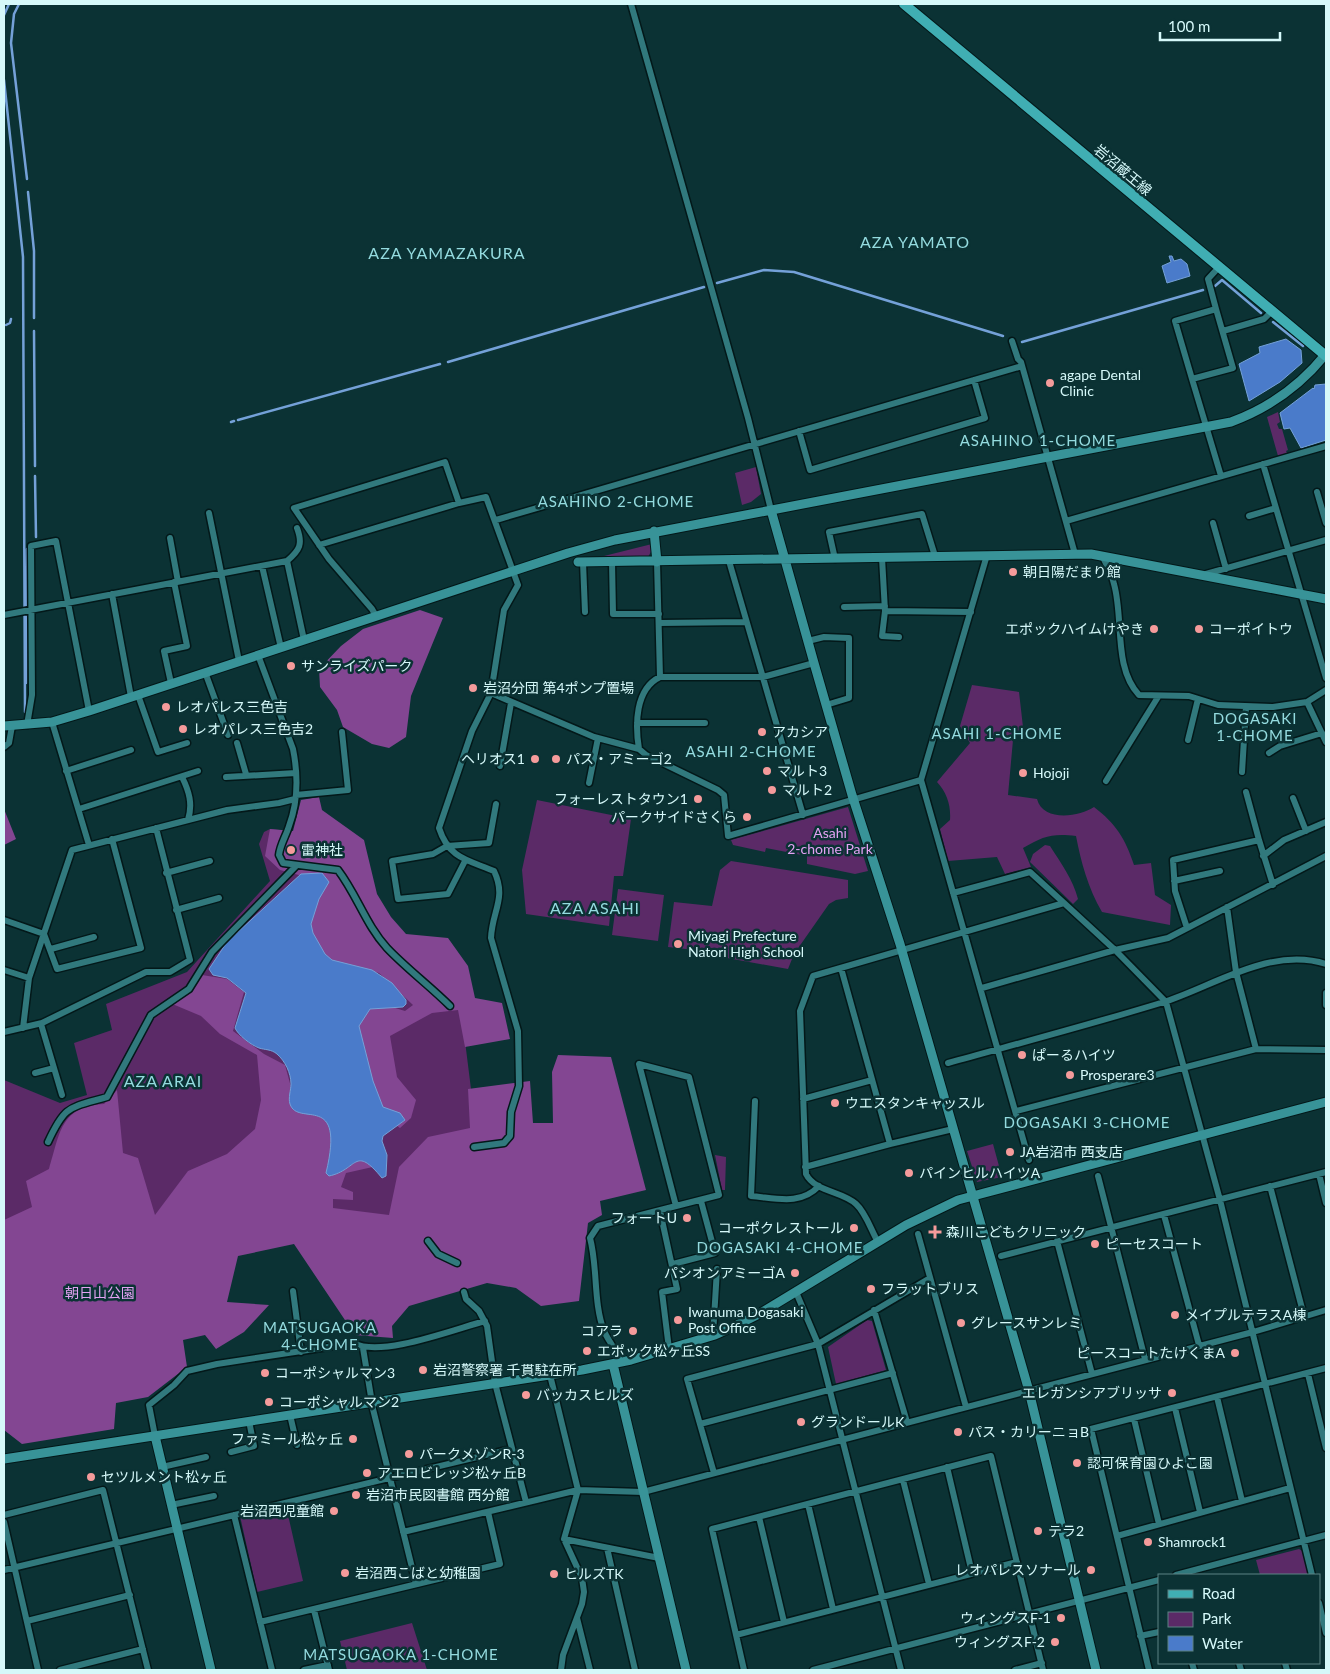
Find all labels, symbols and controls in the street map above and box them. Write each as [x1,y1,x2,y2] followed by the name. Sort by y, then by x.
[1160,10,1280,42] scale bar
[1168,17,1210,35] text: 100 m
[1091,141,1156,199] street label: 岩沼蔵王線
[860,232,970,251] district label: AZA YAMATO
[368,243,526,262] district label: AZA YAMAZAKURA
[1060,366,1141,399] place label: agape Dental Clinic
[1044,377,1056,389] marker: agape Dental Clinic
[960,431,1116,449] district label: ASAHINO 1-CHOME
[538,492,694,510] district label: ASAHINO 2-CHOME
[1023,563,1121,580] place label: 朝日陽だまり館
[1007,566,1019,578] marker: 朝日陽だまり館
[1005,620,1144,637] place label: エポックハイムけやき
[1209,620,1293,637] place label: コーポイトウ
[1148,623,1160,635] marker: エポックハイムけやき
[1193,623,1205,635] marker: コーポイトウ
[301,657,413,674] place label: サンライズパーク
[285,660,297,672] marker: サンライズパーク
[483,679,634,696] place label: 岩沼分団 第4ポンプ置場
[467,682,479,694] marker: 岩沼分団 第4ポンプ置場
[176,698,288,715] place label: レオパレス三色吉
[160,701,172,713] marker: レオパレス三色吉
[1213,709,1297,744] district label: DOGASAKI 1-CHOME
[193,720,313,737] place label: レオパレス三色吉2
[177,723,189,735] marker: レオパレス三色吉2
[772,723,828,740] place label: アカシア
[931,724,1063,742] district label: ASAHI 1-CHOME
[756,726,768,738] marker: アカシア
[685,742,817,760] district label: ASAHI 2-CHOME
[461,750,525,767] place label: ヘリオス1
[566,750,672,767] place label: パス・アミーゴ2
[529,753,541,765] marker: ヘリオス1
[550,753,562,765] marker: パス・アミーゴ2
[777,762,827,779] place label: マルト3
[1033,764,1069,781] place label: Hojoji
[761,765,773,777] marker: マルト3
[1017,767,1029,779] marker: Hojoji
[782,781,832,798] place label: マルト2
[766,784,778,796] marker: マルト2
[554,790,688,807] place label: フォーレストタウン1
[692,793,704,805] marker: フォーレストタウン1
[611,808,737,825] place label: パークサイドさくら
[741,811,753,823] marker: パークサイドさくら
[787,824,874,857] park label: Asahi 2-chome Park
[301,841,343,858] place label: 雷神社
[285,844,297,856] marker: 雷神社
[550,898,640,917] district label: AZA ASAHI
[688,927,804,960] place label: Miyagi Prefecture Natori High School
[672,938,684,950] marker: Miyagi Prefecture Natori High School
[1032,1046,1116,1063] place label: ぱーるハイツ
[1016,1049,1028,1061] marker: ぱーるハイツ
[1080,1066,1155,1083] place label: Prosperare3
[1064,1069,1076,1081] marker: Prosperare3
[124,1071,202,1090] district label: AZA ARAI
[845,1094,985,1111] place label: ウエスタンキャッスル
[829,1097,841,1109] marker: ウエスタンキャッスル
[1004,1113,1170,1131] district label: DOGASAKI 3-CHOME
[1020,1143,1123,1160] place label: JA岩沼市 西支店
[1004,1146,1016,1158] marker: JA岩沼市 西支店
[919,1164,1041,1181] place label: パインヒルハイツA
[903,1167,915,1179] marker: パインヒルハイツA
[611,1209,677,1226] place label: フォートU
[681,1212,693,1224] marker: フォートU
[718,1219,844,1236] place label: コーポクレストール
[848,1222,860,1234] marker: コーポクレストール
[946,1223,1086,1240] place label: 森川こどもクリニック
[928,1225,942,1239] marker: 森川こどもクリニック
[1105,1235,1203,1252] place label: ピーセスコート
[697,1238,863,1256] district label: DOGASAKI 4-CHOME
[1089,1238,1101,1250] marker: ピーセスコート
[664,1264,786,1281] place label: パシオンアミーゴA
[789,1267,801,1279] marker: パシオンアミーゴA
[881,1280,979,1297] place label: フラットブリス
[865,1283,877,1295] marker: フラットブリス
[65,1284,135,1301] park label: 朝日山公園
[688,1303,804,1336] place label: Iwanuma Dogasaki Post Office
[1185,1306,1306,1323] place label: メイプルテラスA棟
[1169,1309,1181,1321] marker: メイプルテラスA棟
[672,1314,684,1326] marker: Iwanuma Dogasaki Post Office
[971,1314,1082,1331] place label: グレースサンレミ
[955,1317,967,1329] marker: グレースサンレミ
[263,1318,377,1353] district label: MATSUGAOKA 4-CHOME
[581,1322,623,1339] place label: コアラ
[627,1325,639,1337] marker: コアラ
[597,1342,710,1359] place label: エポック松ヶ丘SS
[1076,1344,1226,1361] place label: ピースコートたけくまA
[581,1345,593,1357] marker: エポック松ヶ丘SS
[1229,1347,1241,1359] marker: ピースコートたけくまA
[433,1361,577,1378] place label: 岩沼警察署 千貫駐在所
[275,1364,395,1381] place label: コーポシャルマン3
[417,1364,429,1376] marker: 岩沼警察署 千貫駐在所
[259,1367,271,1379] marker: コーポシャルマン3
[1022,1384,1162,1401] place label: エレガンシアブリッサ
[536,1386,634,1403] place label: バッカスヒルズ
[1166,1387,1178,1399] marker: エレガンシアブリッサ
[520,1389,532,1401] marker: バッカスヒルズ
[279,1393,399,1410] place label: コーポシャルマン2
[263,1396,275,1408] marker: コーポシャルマン2
[811,1413,905,1430] place label: グランドールK
[795,1416,807,1428] marker: グランドールK
[968,1423,1089,1440] place label: パス・カリーニョB
[952,1426,964,1438] marker: パス・カリーニョB
[231,1430,343,1447] place label: ファミール松ヶ丘
[347,1433,359,1445] marker: ファミール松ヶ丘
[419,1445,525,1462] place label: パークメゾンR-3
[403,1448,415,1460] marker: パークメゾンR-3
[1087,1454,1213,1471] place label: 認可保育園ひよこ園
[1071,1457,1083,1469] marker: 認可保育園ひよこ園
[377,1464,526,1481] place label: アエロビレッジ松ヶ丘B
[361,1467,373,1479] marker: アエロビレッジ松ヶ丘B
[101,1468,227,1485] place label: セツルメント松ヶ丘
[85,1471,97,1483] marker: セツルメント松ヶ丘
[366,1486,510,1503] place label: 岩沼市民図書館 西分館
[350,1489,362,1501] marker: 岩沼市民図書館 西分館
[240,1502,324,1519] place label: 岩沼西児童館
[328,1505,340,1517] marker: 岩沼西児童館
[1048,1522,1084,1539] place label: テラ2
[1032,1525,1044,1537] marker: テラ2
[1158,1533,1226,1550] place label: Shamrock1
[1142,1536,1154,1548] marker: Shamrock1
[955,1561,1081,1578] place label: レオパレスソナール
[355,1564,481,1581] place label: 岩沼西こばと幼稚園
[1085,1564,1097,1576] marker: レオパレスソナール
[564,1565,624,1582] place label: ヒルズTK
[339,1567,351,1579] marker: 岩沼西こばと幼稚園
[548,1568,560,1580] marker: ヒルズTK
[1158,1574,1320,1664] legend
[1202,1584,1235,1602] text: Road
[960,1609,1051,1626] place label: ウィングスF-1
[1202,1609,1232,1627] text: Park
[1055,1612,1067,1624] marker: ウィングスF-1
[954,1633,1045,1650] place label: ウィングスF-2
[1202,1634,1243,1652] text: Water
[1049,1636,1061,1648] marker: ウィングスF-2
[303,1645,499,1663] district label: MATSUGAOKA 1-CHOME

